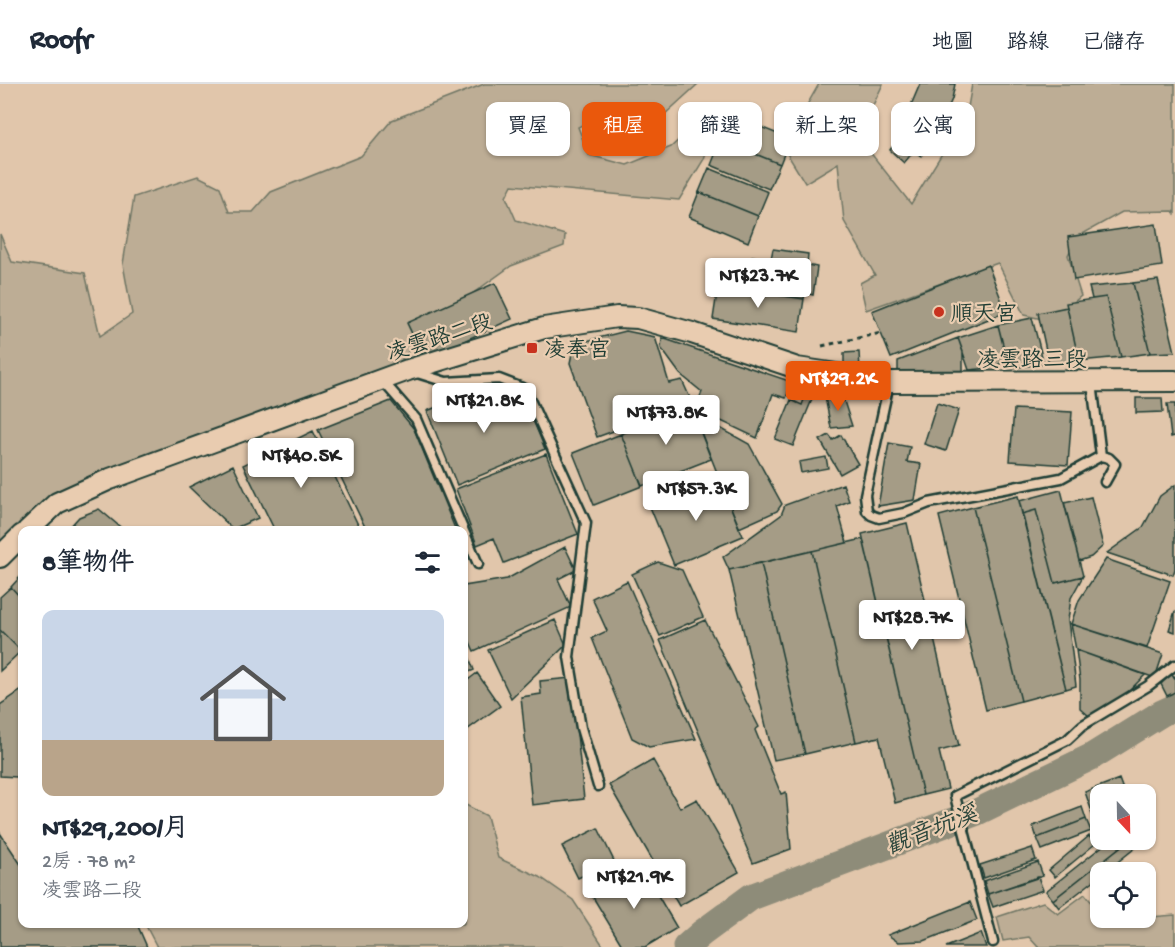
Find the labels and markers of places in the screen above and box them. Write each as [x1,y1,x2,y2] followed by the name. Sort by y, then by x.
[696,258,820,309] pin: NT$23.7K
[951,301,1017,329] place label: 順天宮
[932,305,946,319] marker: 順天宮
[544,337,610,365] place label: 凌奉宮
[525,341,539,355] marker: 凌奉宮
[776,361,900,412] pin: NT$29.2K
[422,383,546,434] pin: NT$21.8K
[604,395,728,446] pin: NT$73.8K
[239,438,363,489] pin: NT$40.5K
[634,471,758,522] pin: NT$57.3K
[850,600,974,651] pin: NT$28.7K
[572,859,696,910] pin: NT$21.9K

